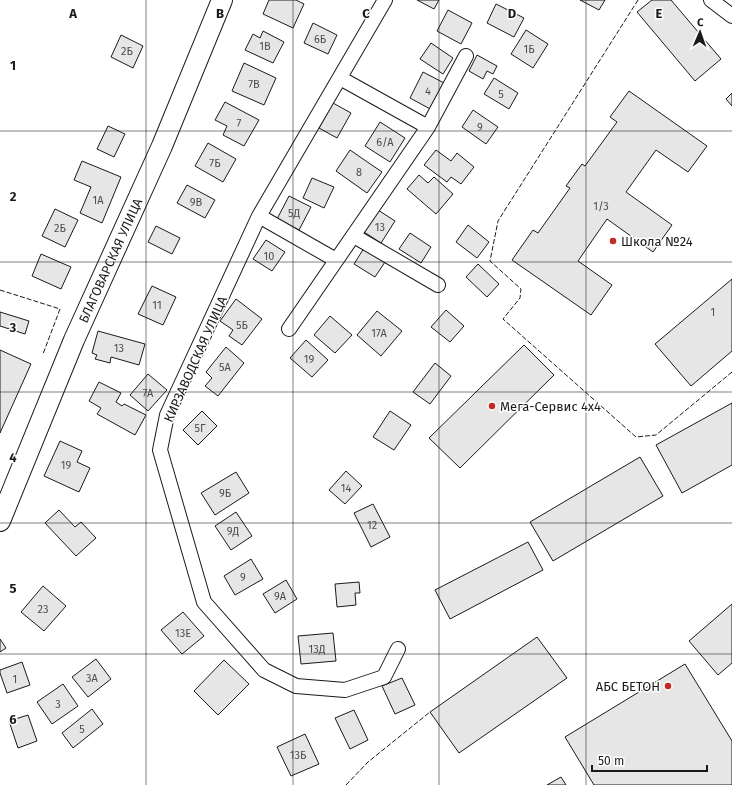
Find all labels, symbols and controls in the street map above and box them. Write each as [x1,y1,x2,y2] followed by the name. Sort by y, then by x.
[68,6,77,21] text: A
[216,6,224,21] text: B
[362,6,370,21] text: C
[508,6,517,21] text: D
[656,6,663,21] text: E
[680,12,720,52] north arrow
[697,16,704,29] text: С
[314,33,327,46] house number: 6Б
[259,40,271,53] house number: 1В
[523,43,535,56] house number: 1Б
[121,45,134,58] house number: 2Б
[10,58,16,73] text: 1
[248,78,260,91] house number: 7В
[425,85,431,98] house number: 4
[498,88,504,101] house number: 5
[237,117,242,130] house number: 7
[477,121,483,134] house number: 9
[376,136,394,149] house number: 6/А
[209,157,221,170] house number: 7Б
[356,166,362,179] house number: 8
[10,189,17,204] text: 2
[92,194,104,207] house number: 1А
[76,195,146,325] street label: БЛАГОВАРСКАЯ УЛИЦА
[190,196,203,209] house number: 9В
[593,200,609,213] house number: 1/3
[288,207,300,220] house number: 5Д
[375,221,385,234] house number: 13
[54,222,67,235] house number: 2Б
[621,234,693,249] place label: Школа №24
[608,236,618,246] marker: Школа №24
[264,250,274,263] house number: 10
[161,293,230,425] street label: КИРЗАВОДСКАЯ УЛИЦА
[152,299,162,312] house number: 11
[711,306,715,319] house number: 1
[236,319,249,332] house number: 5Б
[9,320,17,335] text: 3
[371,327,388,340] house number: 17А
[114,342,124,355] house number: 13
[304,353,314,366] house number: 19
[219,361,232,374] house number: 5А
[143,387,154,400] house number: 7А
[500,399,601,414] place label: Мега-Сервис 4х4
[487,401,497,411] marker: Мега-Сервис 4х4
[194,422,206,435] house number: 5Г
[9,450,17,465] text: 4
[61,459,71,472] house number: 19
[341,482,351,495] house number: 14
[219,487,232,500] house number: 9Б
[367,519,377,532] house number: 12
[227,525,240,538] house number: 9Д
[240,571,246,584] house number: 9
[10,581,17,596] text: 5
[274,590,287,603] house number: 9А
[38,603,48,616] house number: 23
[175,627,191,640] house number: 13Е
[309,643,326,656] house number: 13Д
[86,672,99,685] house number: 3А
[13,673,17,686] house number: 1
[596,679,660,694] place label: АБС БЕТОН
[663,681,673,691] marker: АБС БЕТОН
[55,698,61,711] house number: 3
[9,712,17,727] text: 6
[79,723,85,736] house number: 5
[592,747,707,773] scale bar
[290,749,307,762] house number: 13Б
[598,754,624,768] text: 50 m

